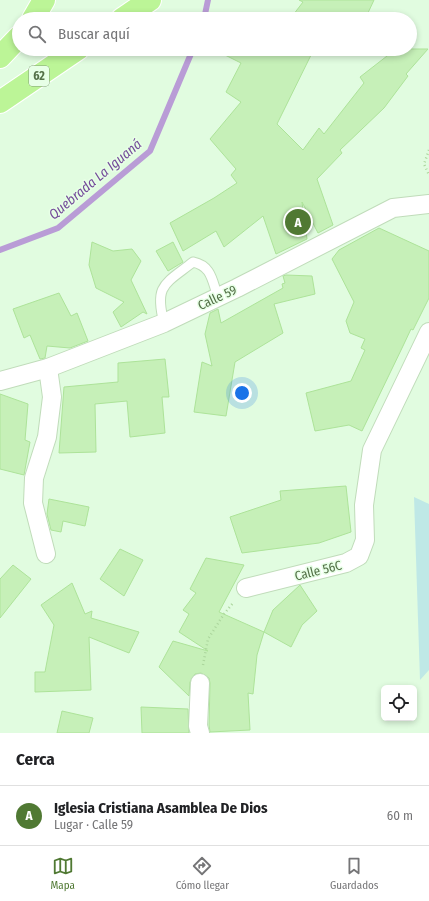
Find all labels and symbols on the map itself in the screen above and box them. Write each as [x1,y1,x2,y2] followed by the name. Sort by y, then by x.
[29,66,49,86] road number: 62
[45,136,145,223] water label: Quebrada La Iguaná
[285,207,311,237] pin: A
[195,282,239,313] street label: Calle 59
[232,383,252,403] your location
[293,557,344,584] street label: Calle 56C

